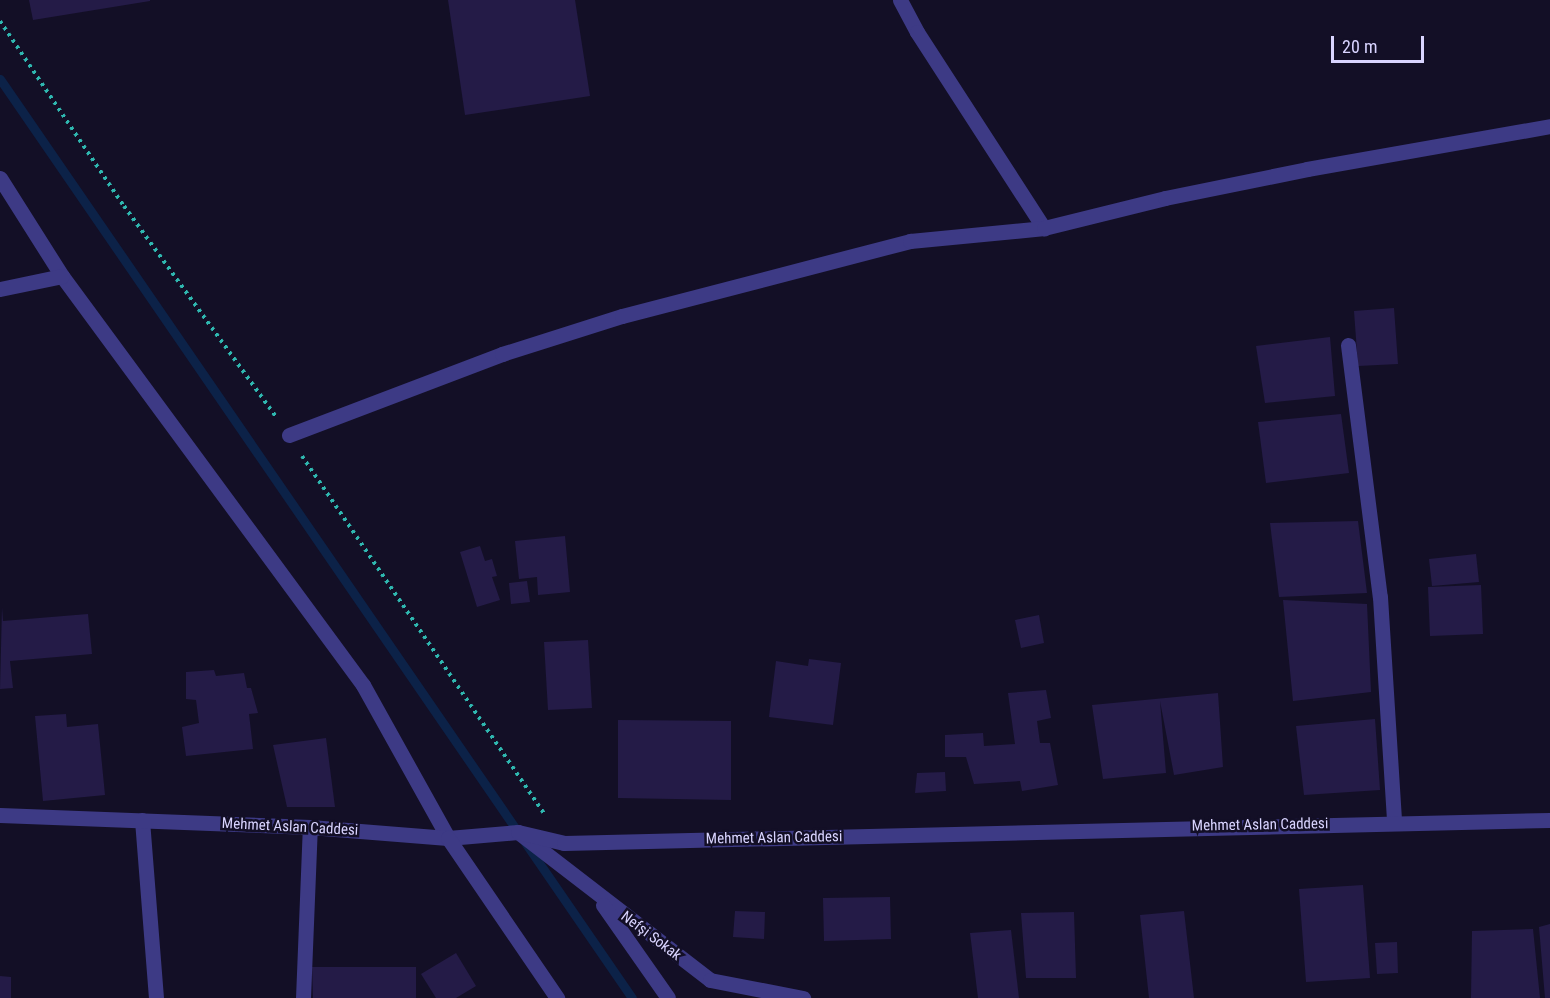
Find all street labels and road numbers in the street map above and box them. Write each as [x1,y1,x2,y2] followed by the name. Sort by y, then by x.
[221,814,359,840] street label: Mehmet Aslan Caddesi
[1192,815,1328,835] street label: Mehmet Aslan Caddesi
[706,828,842,848] street label: Mehmet Aslan Caddesi
[617,908,685,964] street label: Nefşi Sokak

